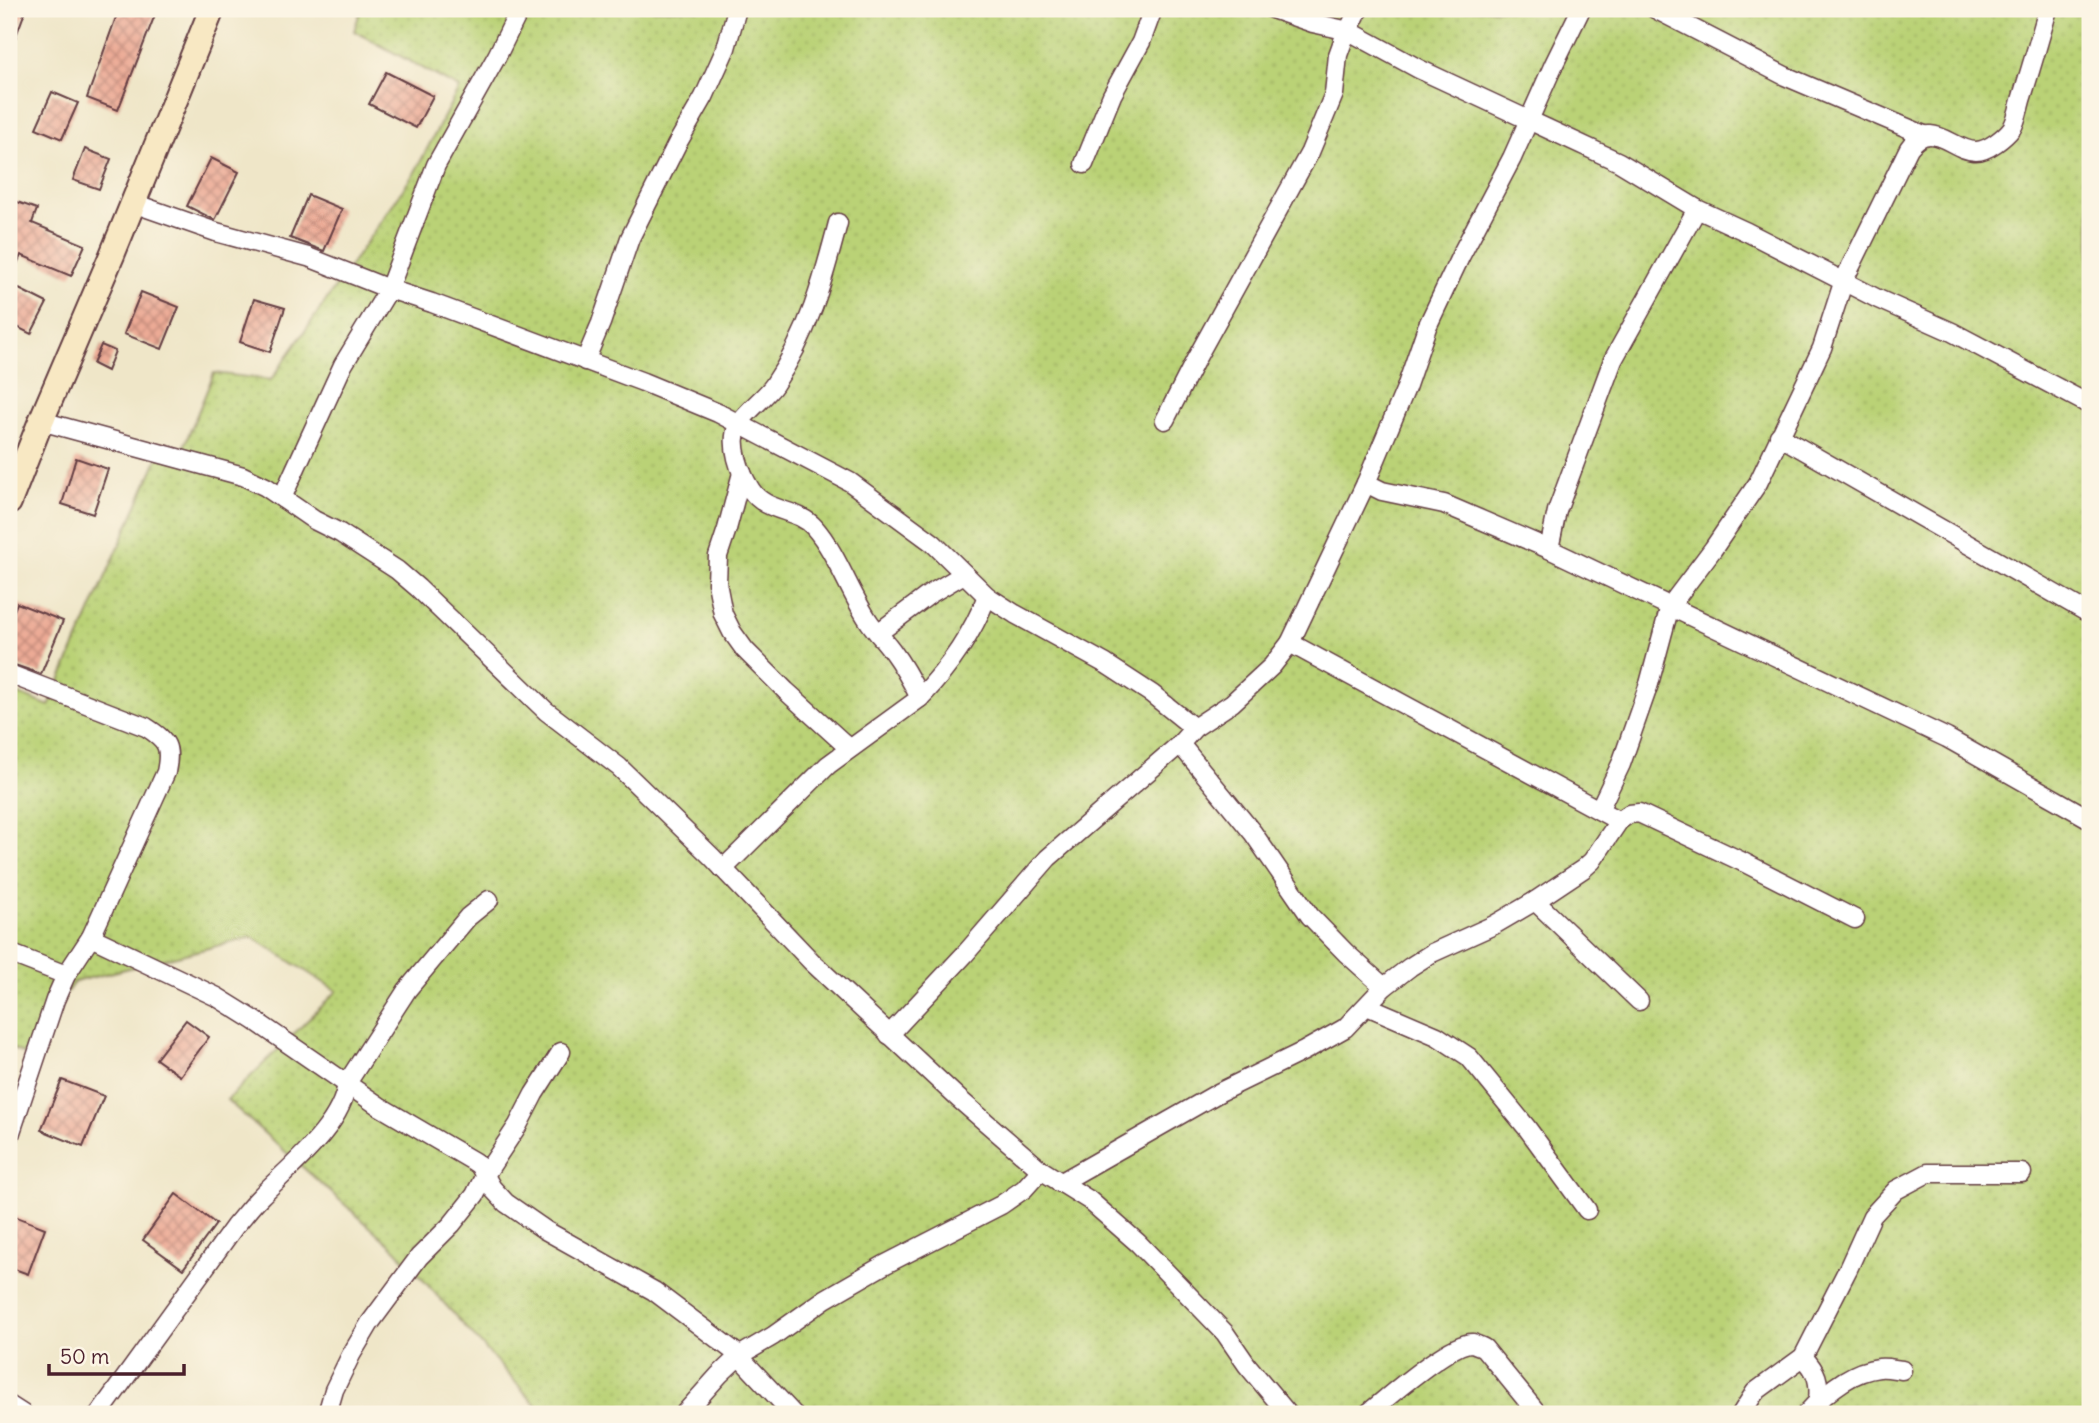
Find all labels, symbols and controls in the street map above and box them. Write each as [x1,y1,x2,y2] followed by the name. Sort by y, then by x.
[49,1332,184,1376] scale bar
[60,1343,109,1370] text: 50 m

